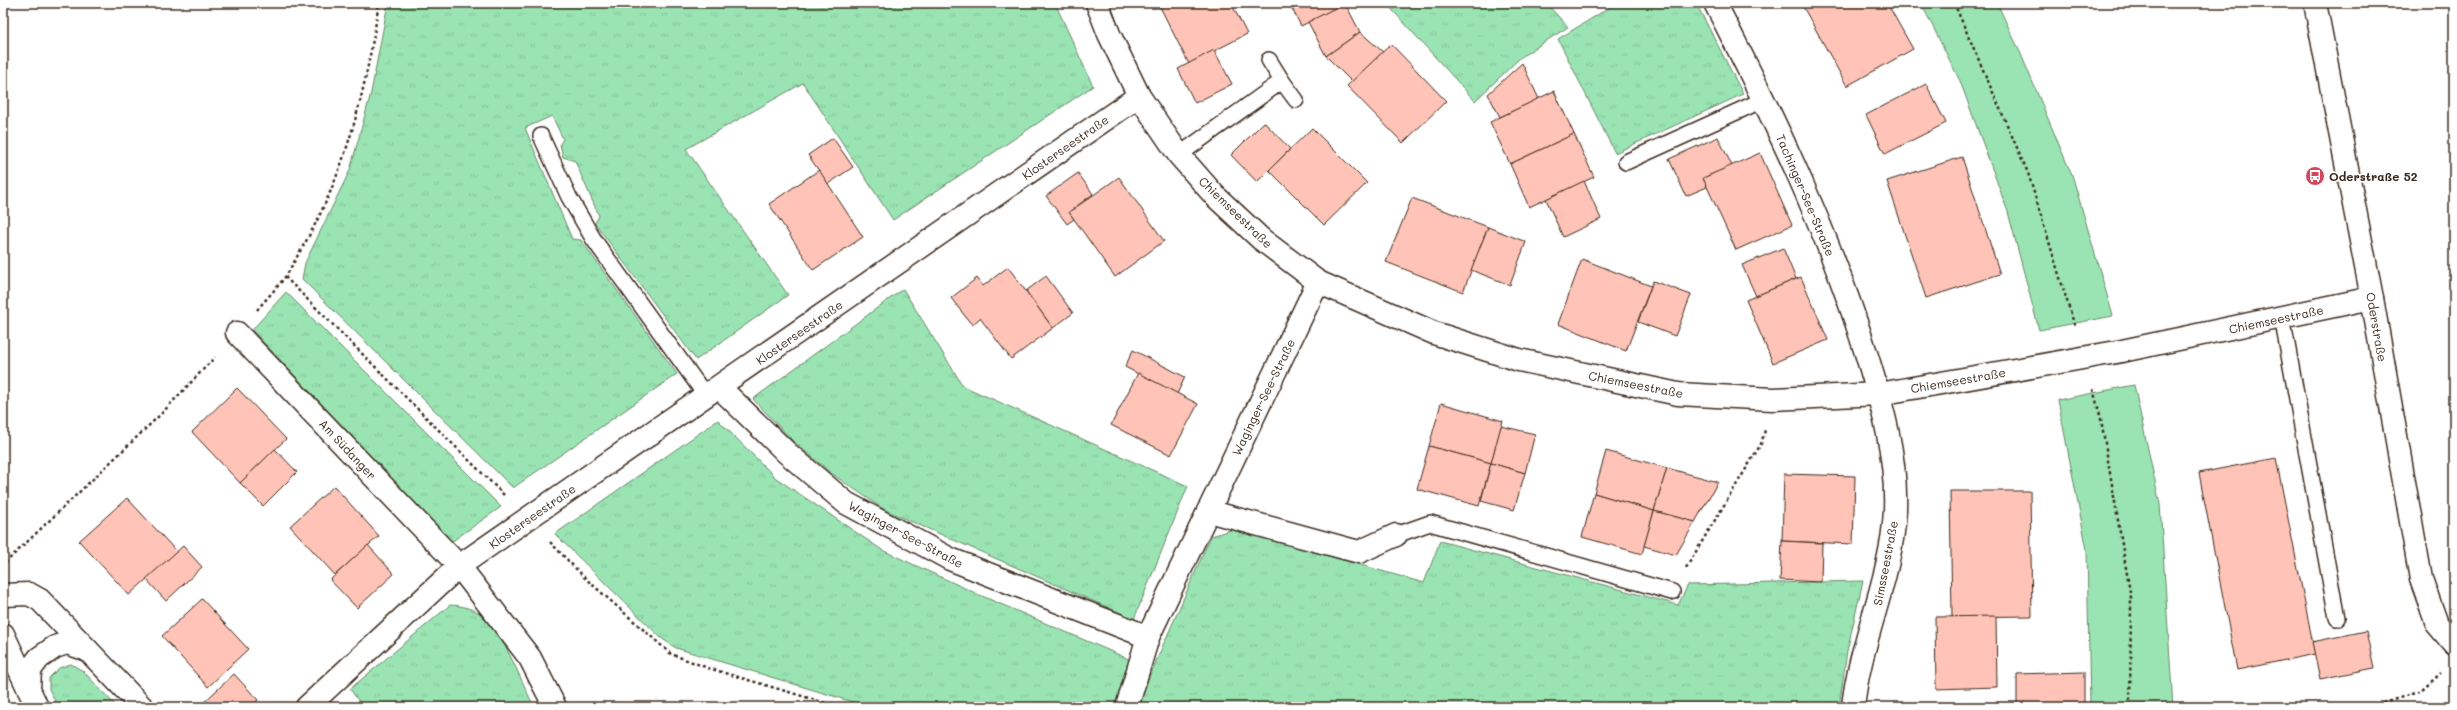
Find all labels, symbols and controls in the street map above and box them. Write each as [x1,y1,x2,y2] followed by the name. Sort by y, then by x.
[1019,111,1111,183] street label: Klosterseestraße
[1773,132,1839,258] street label: Tachinger-See-Straße
[2304,165,2326,187] bus stop icon: Oderstraße 52
[2329,168,2418,184] place label: Oderstraße 52
[1196,173,1276,251] street label: Chiemseestraße
[2363,291,2391,363] street label: Oderstraße
[753,296,845,368] street label: Klosterseestraße
[2227,301,2325,337] street label: Chiemseestraße
[1228,336,1298,458] street label: Waginger-See-Straße
[1909,364,2007,396] street label: Chiemseestraße
[1587,367,1685,401] street label: Chiemseestraße
[316,415,380,483] street label: Am Südanger
[486,480,578,552] street label: Klosterseestraße
[846,497,966,571] street label: Waginger-See-Straße
[1869,519,1901,607] street label: Simsseestraße

